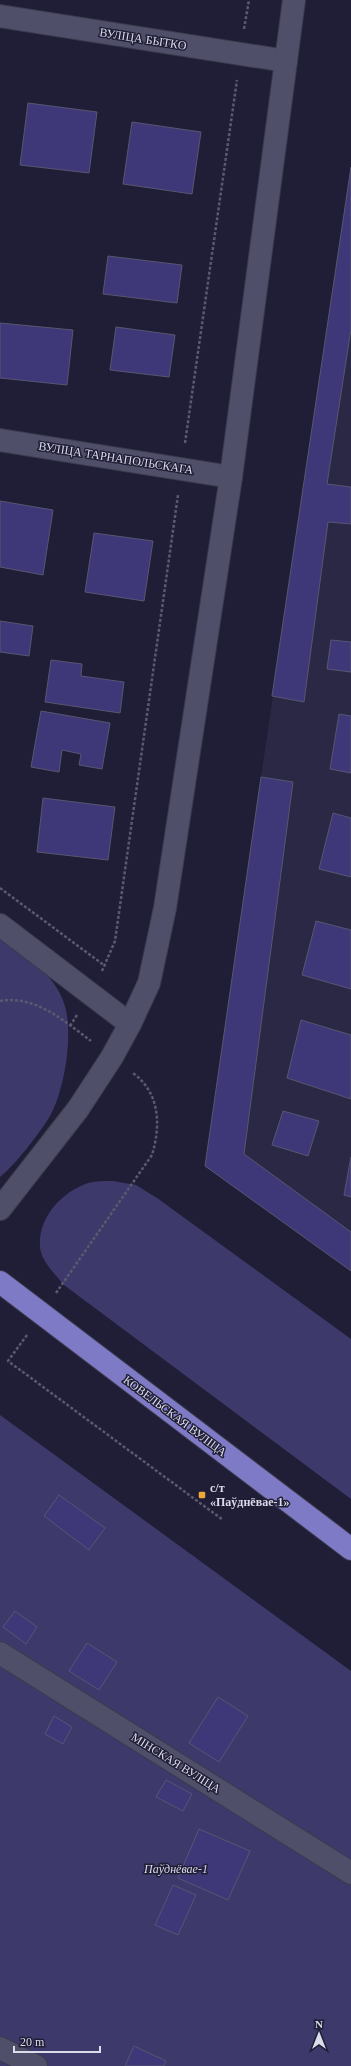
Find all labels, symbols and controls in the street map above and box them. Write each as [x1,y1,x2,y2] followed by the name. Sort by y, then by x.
[99,25,188,53] street label: ВУЛІЦА БЫТКО
[38,439,195,477] street label: ВУЛІЦА ТАРНАПОЛЬСКАГА
[121,1373,230,1460] street label: КОВЕЛЬСКАЯ ВУЛІЦА
[210,1481,289,1509] place label: с/т «Паўднёвае-1»
[197,1490,207,1500] marker: с/т «Паўднёвае-1»
[129,1730,224,1796] street label: МІНСКАЯ ВУЛІЦА
[143,1862,208,1876] park label: Паўднёвае-1
[299,2014,339,2054] north arrow
[315,2018,323,2030] text: N
[14,2028,100,2054] scale bar
[20,2035,45,2049] text: 20 m

